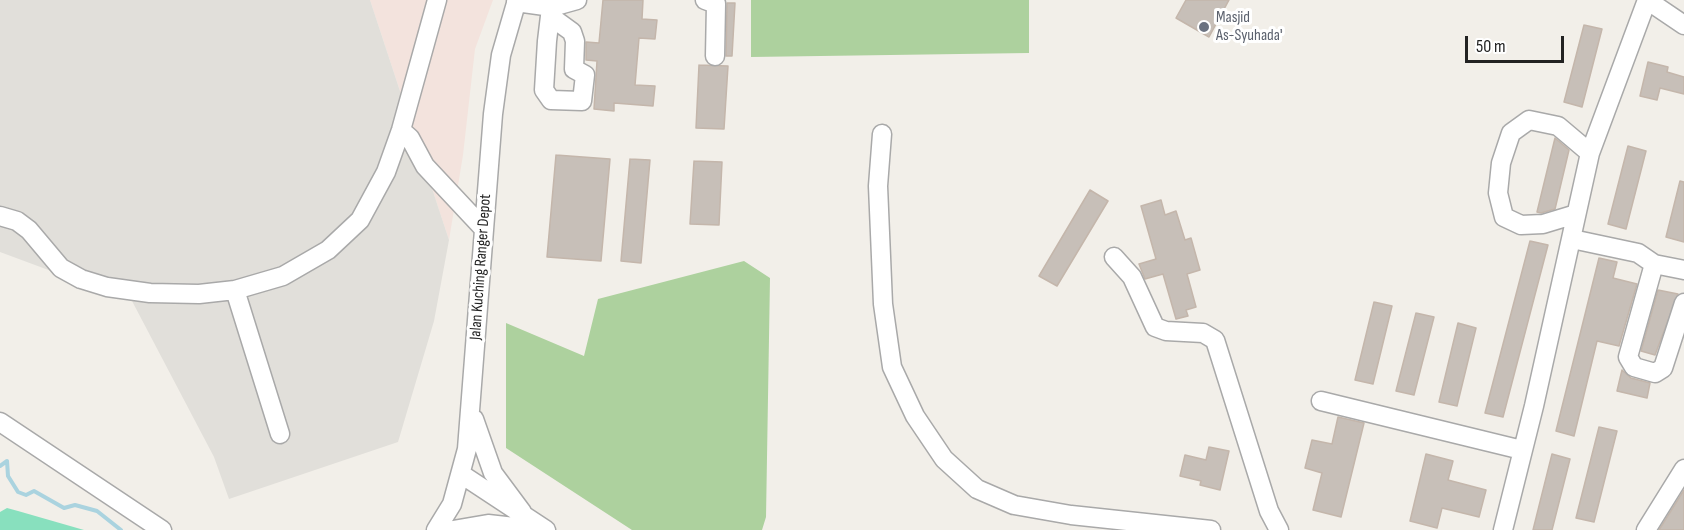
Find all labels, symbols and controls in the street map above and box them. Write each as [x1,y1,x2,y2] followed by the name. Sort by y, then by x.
[1216,8,1282,46] place label: Masjid As-Syuhada'
[1197,20,1211,34] marker: Masjid As-Syuhada'
[1468,24,1567,62] scale bar
[1476,36,1506,57] text: 50 m
[466,193,496,341] street label: Jalan Kuching Ranger Depot

